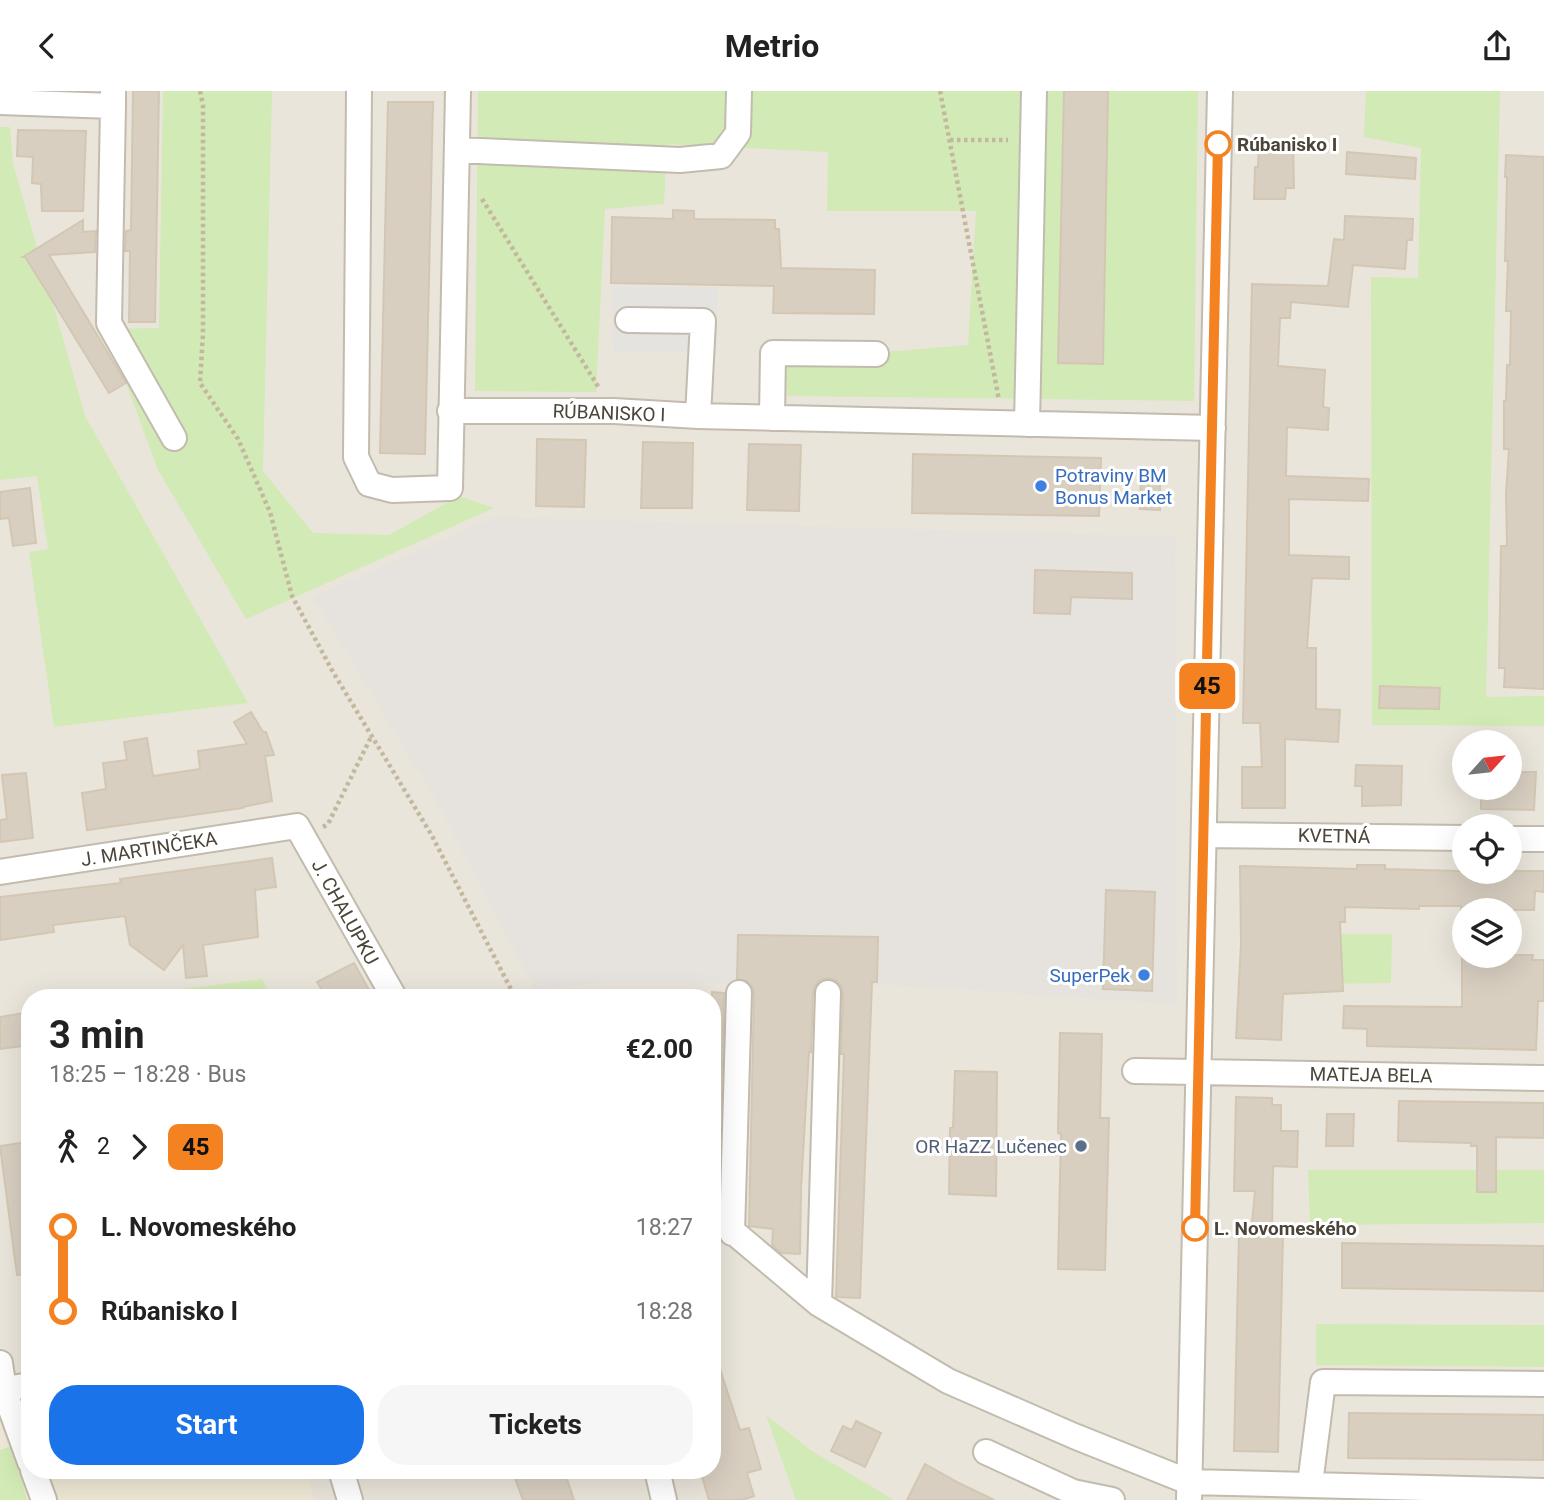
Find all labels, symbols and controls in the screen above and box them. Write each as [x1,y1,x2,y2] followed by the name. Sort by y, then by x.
[28,27,66,65] icon: back
[725,27,819,65] text: Metrio
[1478,27,1516,65] icon: share
[1205,131,1231,157] marker: Rúbanisko I
[1237,133,1337,156] place label: Rúbanisko I
[552,400,666,426] street label: RÚBANISKO I
[1055,464,1172,509] place label: Potraviny BM Bonus Market
[1033,478,1049,494] marker: Potraviny BM Bonus Market
[1176,663,1238,709] line badge: 45
[1193,672,1221,700] text: 45
[1452,730,1522,800] north arrow
[1452,730,1522,968] map controls
[1452,814,1522,884] button: locate
[1298,824,1371,848] street label: KVETNÁ
[79,827,219,871] street label: J. MARTINČEKA
[307,855,383,969] street label: J. CHALUPKU
[1452,898,1522,968] button: layers
[1049,964,1130,987] place label: SuperPek
[1136,967,1152,983] marker: SuperPek
[49,1013,145,1057] text: 3 min
[626,1034,693,1064] text: €2.00
[49,1061,246,1088] text: 18:25 – 18:28 · Bus
[1309,1062,1433,1088] street label: MATEJA BELA
[49,1128,87,1166] icon: walk
[120,1128,158,1166] icon: forward
[97,1133,110,1160] text: 2
[182,1133,209,1161] text: 45
[915,1135,1067,1158] place label: OR HaZZ Lučenec
[1073,1138,1089,1154] marker: OR HaZZ Lučenec
[101,1212,296,1242] text: L. Novomeského
[636,1214,693,1241] text: 18:27
[1182,1215,1208,1241] marker: L. Novomeského
[1214,1217,1357,1240] place label: L. Novomeského
[101,1296,238,1326] text: Rúbanisko I
[636,1298,693,1325] text: 18:28
[49,1385,364,1465] button: Start
[378,1385,693,1465] button: Tickets

